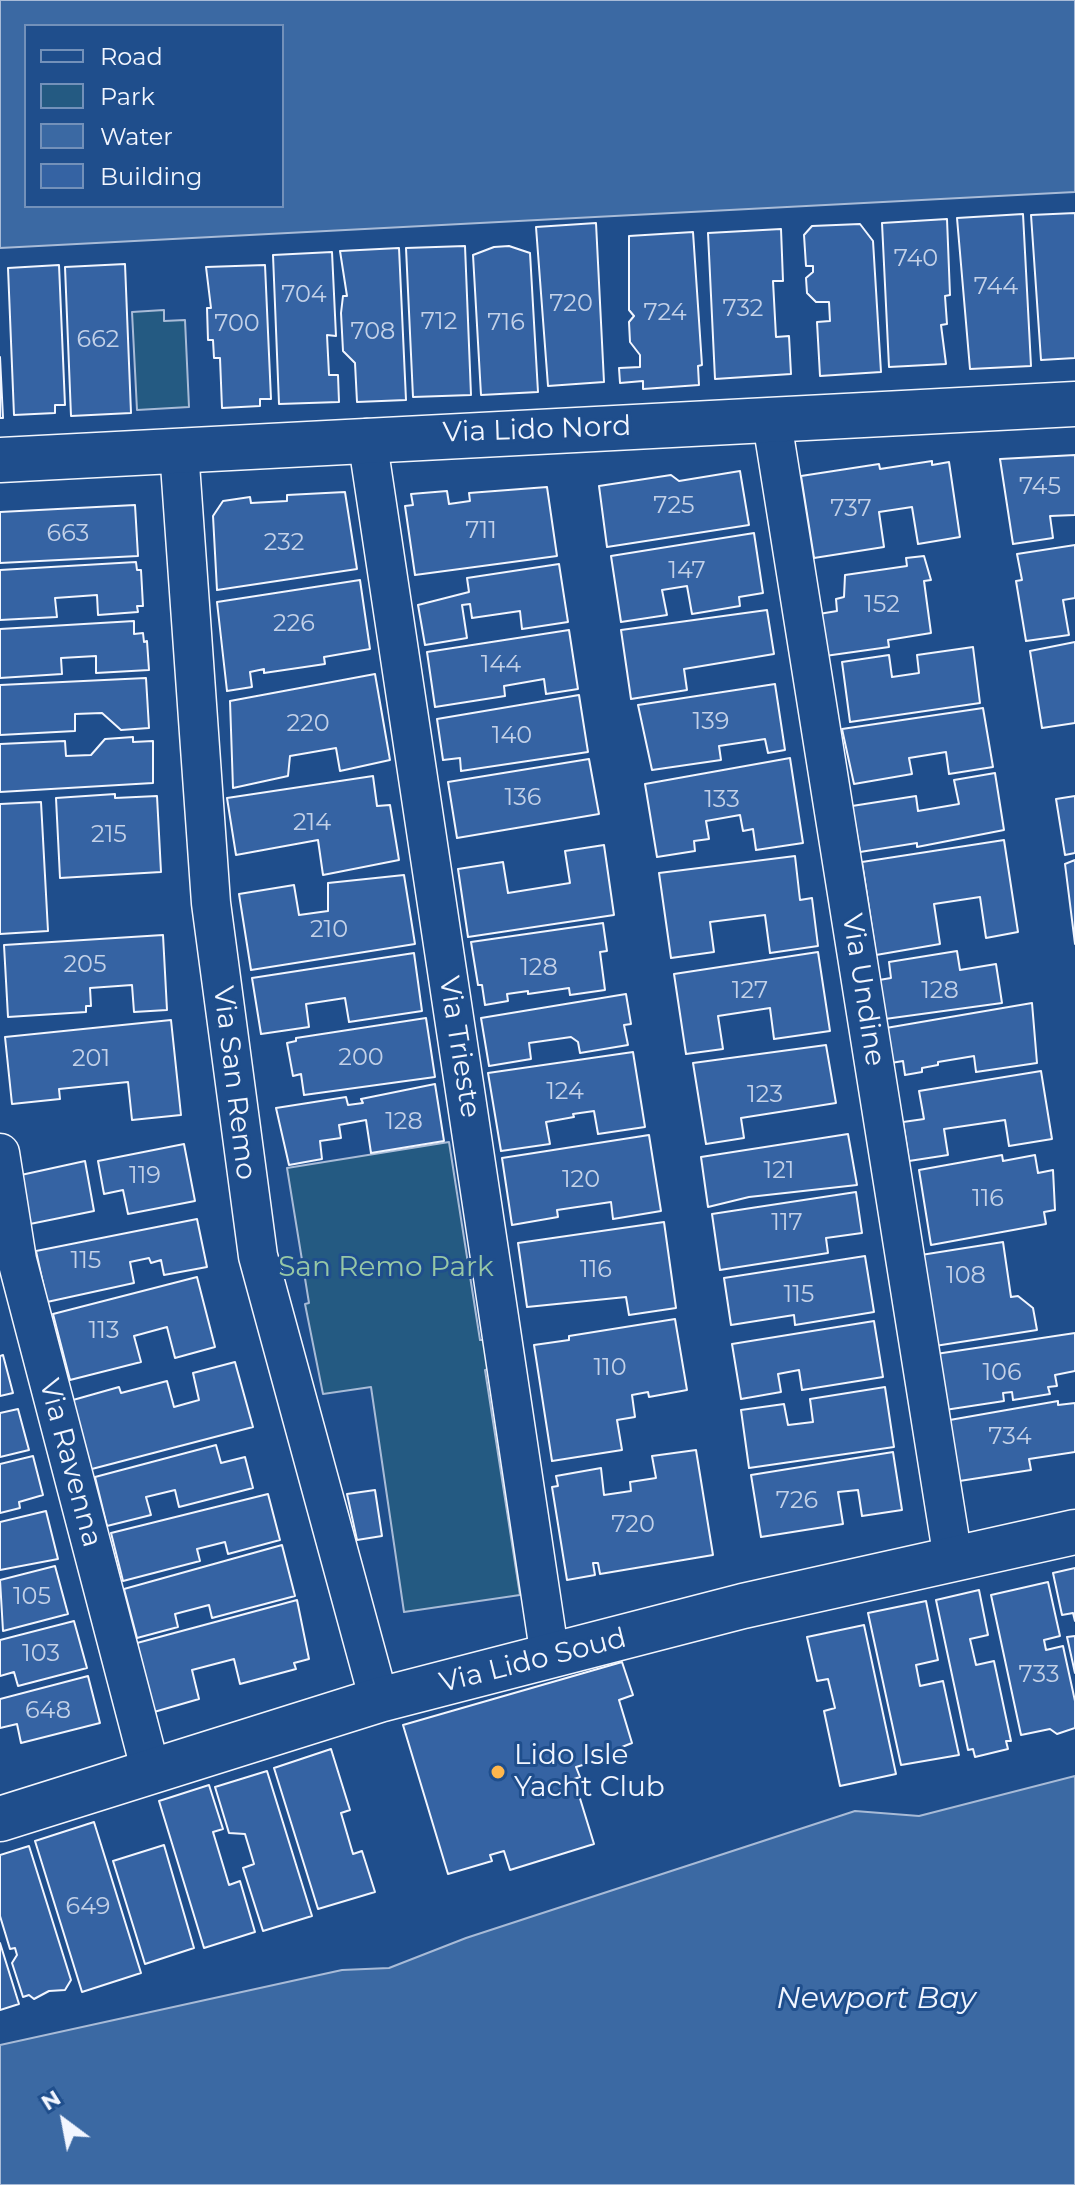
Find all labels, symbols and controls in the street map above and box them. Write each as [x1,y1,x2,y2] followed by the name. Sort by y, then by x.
[24,24,284,208] legend
[100,42,163,71] text: Road
[100,82,155,111] text: Park
[100,122,173,151] text: Water
[100,162,203,191] text: Building
[894,245,938,273] house number: 740
[974,273,1018,301] house number: 744
[281,281,327,309] house number: 704
[549,290,593,318] house number: 720
[723,295,763,323] house number: 732
[643,299,687,327] house number: 724
[421,308,457,336] house number: 712
[487,309,525,337] house number: 716
[214,310,260,338] house number: 700
[351,318,395,346] house number: 708
[77,326,119,354] house number: 662
[442,410,632,450] street label: Via Lido Nord
[1019,473,1061,501] house number: 745
[653,492,695,520] house number: 725
[830,495,872,523] house number: 737
[465,517,497,545] house number: 711
[47,520,89,548] house number: 663
[264,529,304,557] house number: 232
[668,557,706,585] house number: 147
[864,591,900,619] house number: 152
[273,610,315,638] house number: 226
[481,651,521,679] house number: 144
[693,708,729,736] house number: 139
[286,710,330,738] house number: 220
[492,722,532,750] house number: 140
[505,784,541,812] house number: 136
[704,786,740,814] house number: 133
[293,809,331,837] house number: 214
[91,821,127,849] house number: 215
[834,911,892,1069] street label: Via Undine
[310,916,348,944] house number: 210
[63,951,107,979] house number: 205
[520,954,558,982] house number: 128
[431,974,487,1120] street label: Via Trieste
[732,977,768,1005] house number: 127
[921,977,959,1005] house number: 128
[205,984,263,1182] street label: Via San Remo
[338,1044,384,1072] house number: 200
[72,1045,110,1073] house number: 201
[546,1078,584,1106] house number: 124
[747,1081,783,1109] house number: 123
[385,1108,423,1136] house number: 128
[764,1157,794,1185] house number: 121
[129,1162,161,1190] house number: 119
[562,1166,600,1194] house number: 120
[972,1185,1004,1213] house number: 116
[771,1209,803,1237] house number: 117
[71,1247,101,1275] house number: 115
[278,1251,494,1285] park label: San Remo Park
[580,1256,612,1284] house number: 116
[946,1262,986,1290] house number: 108
[784,1281,814,1309] house number: 115
[89,1317,119,1345] house number: 113
[593,1354,627,1382] house number: 110
[982,1359,1022,1387] house number: 106
[31,1375,109,1551] street label: Via Ravenna
[988,1423,1032,1451] house number: 734
[776,1487,818,1515] house number: 726
[611,1511,655,1539] house number: 720
[13,1583,51,1611] house number: 105
[436,1622,630,1700] street label: Via Lido Soud
[22,1640,60,1668] house number: 103
[1019,1661,1059,1689] house number: 733
[25,1697,71,1725] house number: 648
[514,1739,665,1805] place label: Lido Isle Yacht Club
[489,1763,507,1781] marker: Lido Isle Yacht Club
[66,1893,110,1921] house number: 649
[776,1981,976,2017] water label: Newport Bay
[24,2081,104,2161] north arrow
[36,2084,66,2116] text: N

